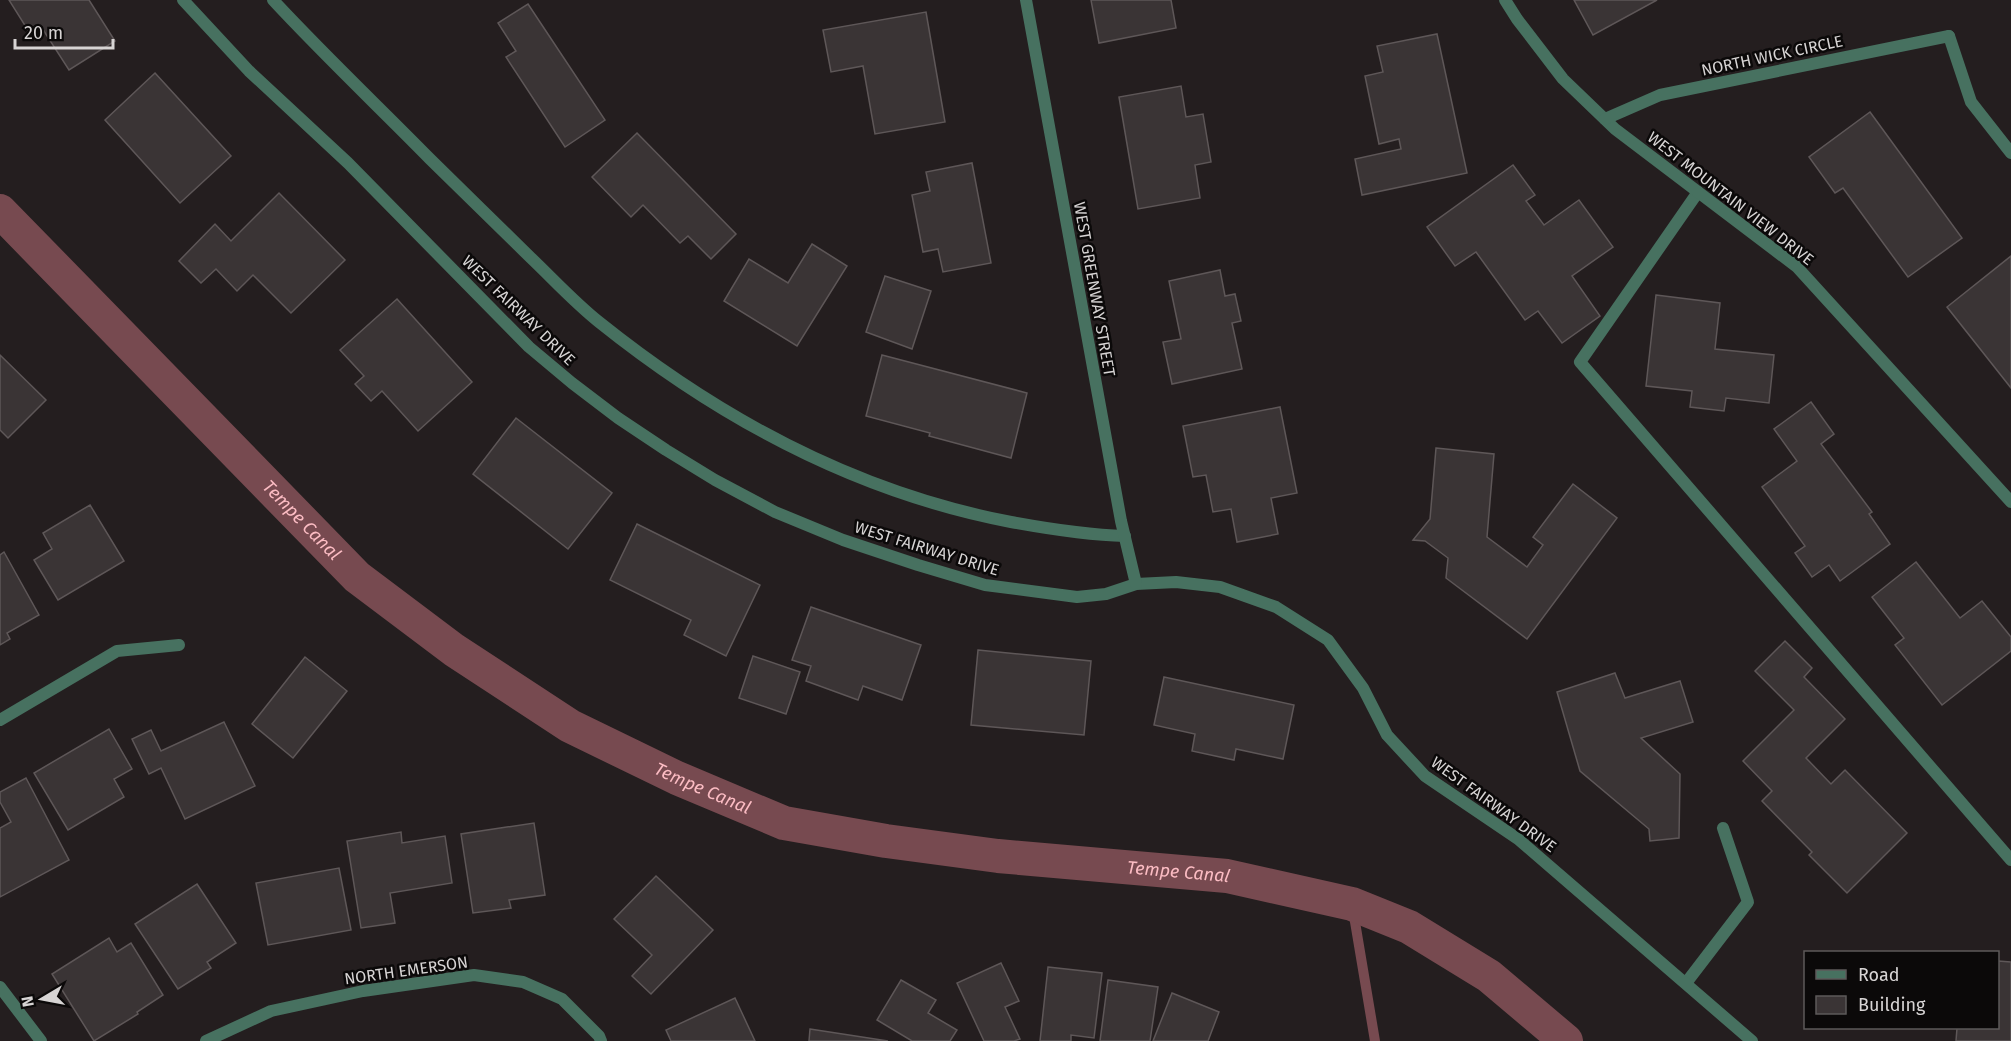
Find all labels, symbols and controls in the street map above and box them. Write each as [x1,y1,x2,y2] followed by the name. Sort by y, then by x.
[15,12,112,50] scale bar
[24,22,63,44] text: 20 m
[1700,31,1845,80] street label: NORTH WICK CIRCLE
[1644,128,1818,269] street label: WEST MOUNTAIN VIEW DRIVE
[1070,200,1119,378] street label: WEST GREENWAY STREET
[458,251,579,369] street label: WEST FAIRWAY DRIVE
[258,476,345,565] water label: Tempe Canal
[852,517,1001,579] street label: WEST FAIRWAY DRIVE
[1427,753,1560,856] street label: WEST FAIRWAY DRIVE
[651,758,754,819] water label: Tempe Canal
[1126,856,1232,887] water label: Tempe Canal
[1804,951,1999,1029] legend
[343,952,469,989] street label: NORTH EMERSON
[1858,964,1900,986] text: Road
[12,969,72,1029] north arrow
[1858,994,1926,1016] text: Building
[17,995,38,1008] text: N

